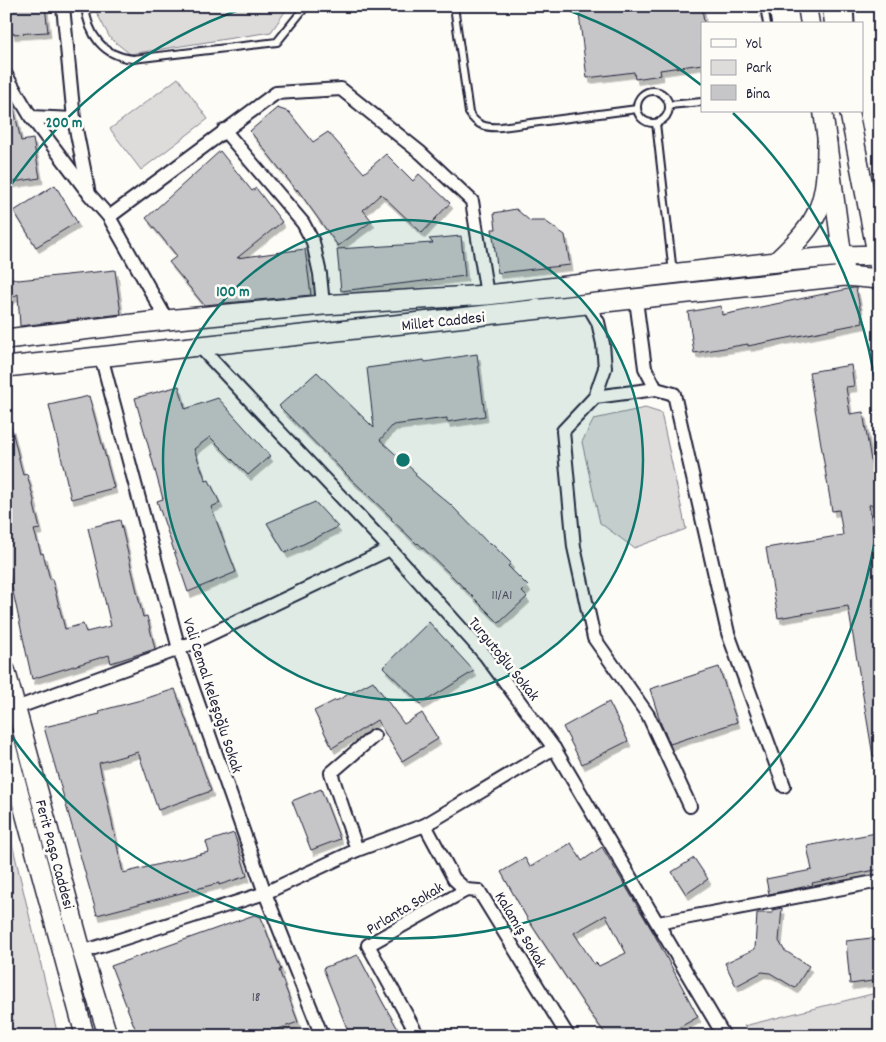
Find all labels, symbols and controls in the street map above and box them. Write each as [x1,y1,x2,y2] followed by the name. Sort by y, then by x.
[701,22,864,112] legend
[746,34,762,56] text: Yol
[746,58,772,80] text: Park
[746,84,771,106] text: Bina
[46,113,82,135] text: 200 m
[216,282,250,304] text: 100 m
[400,307,486,338] street label: Millet Caddesi
[394,451,412,469] centre of rings
[492,586,512,606] house number: 11/A1
[462,613,544,707] street label: Turgutoğlu Sokak
[176,615,248,776] street label: Vali Cemal Keleşoğlu Sokak
[28,797,79,912] street label: Ferit Paşa Caddesi
[362,877,448,941] street label: Pırlanta Sokak
[488,888,552,973] street label: Kalamış Sokak
[252,988,261,1008] house number: 18

